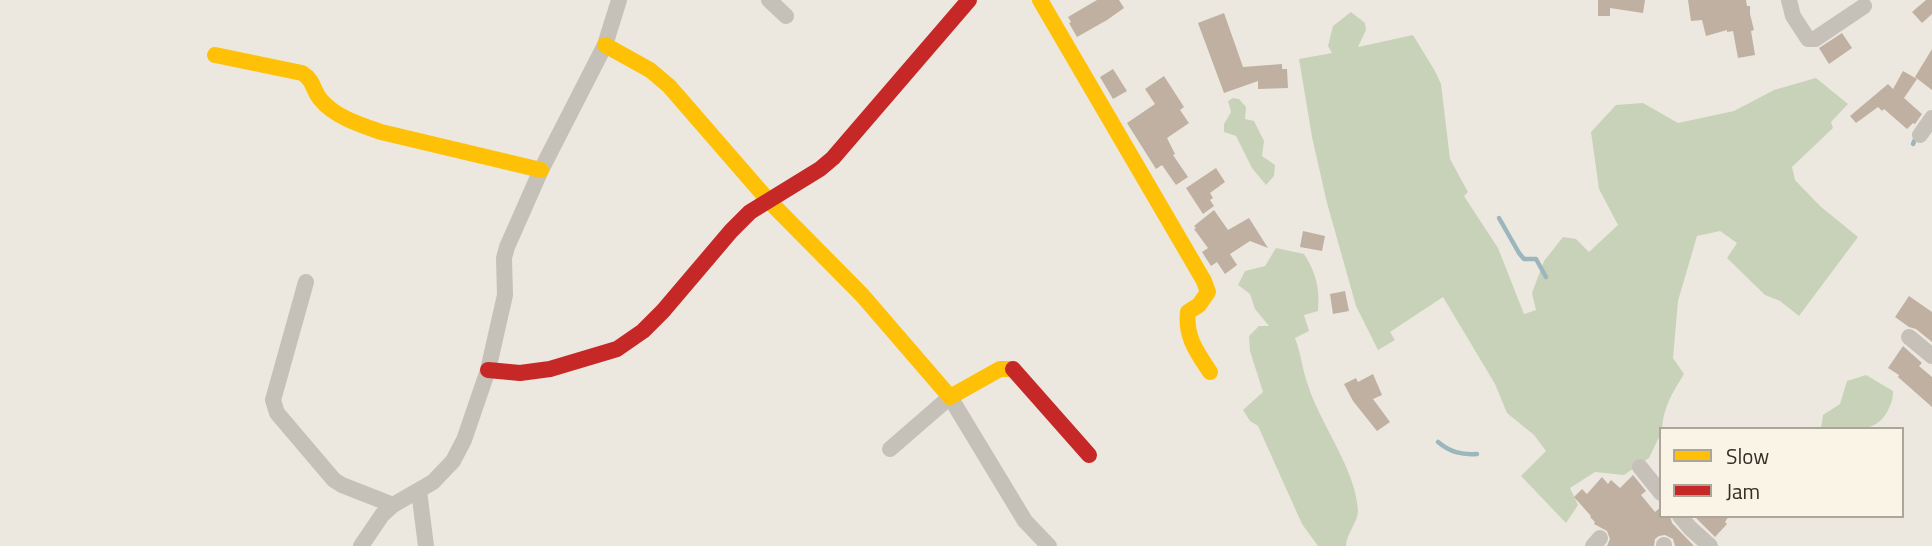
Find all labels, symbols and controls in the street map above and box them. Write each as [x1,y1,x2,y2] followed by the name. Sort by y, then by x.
[1659,427,1904,518] legend
[1726,440,1769,472] text: Slow
[1726,475,1760,507] text: Jam

